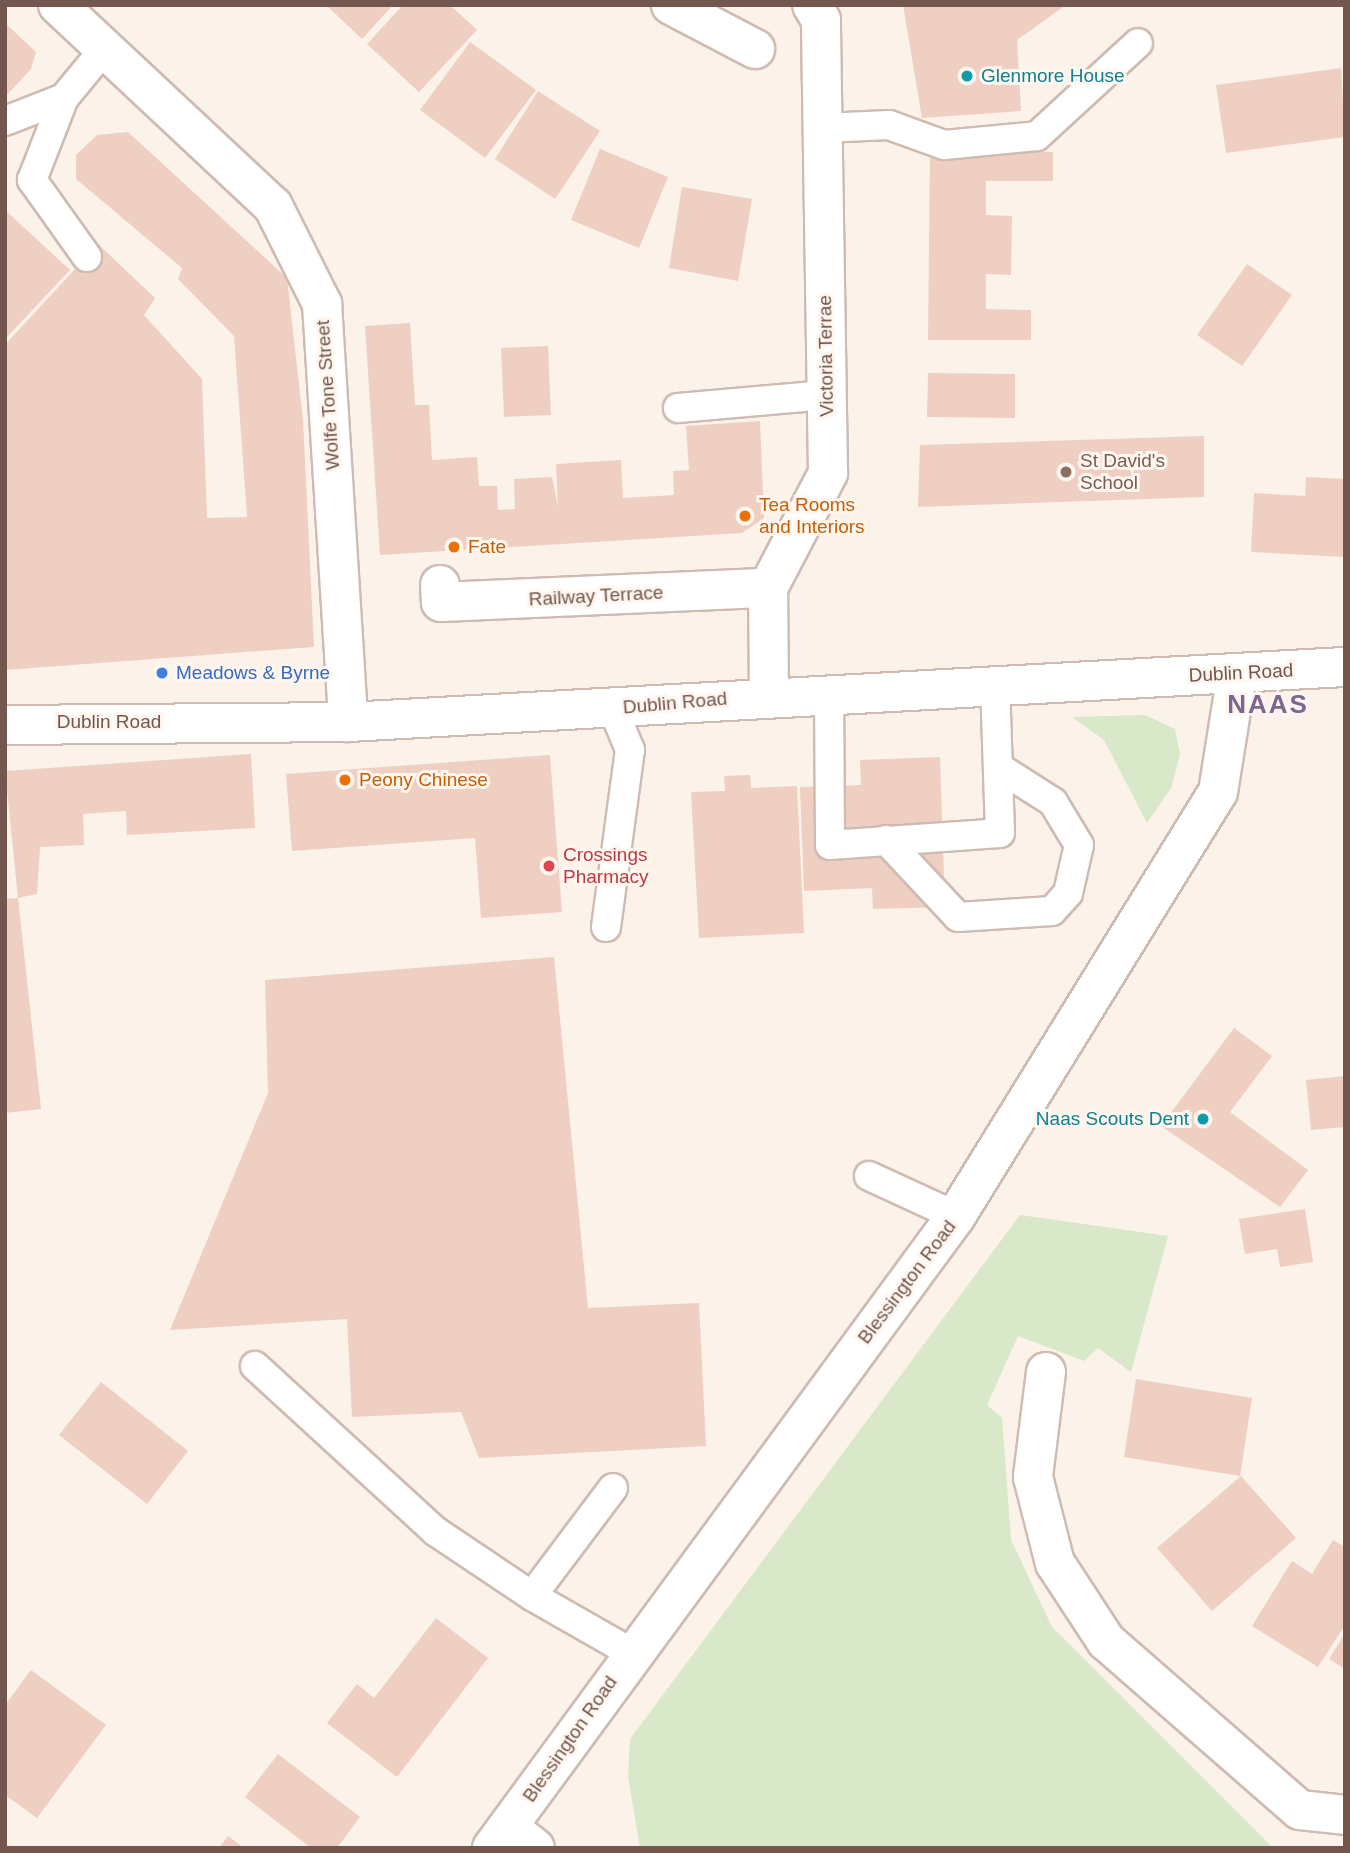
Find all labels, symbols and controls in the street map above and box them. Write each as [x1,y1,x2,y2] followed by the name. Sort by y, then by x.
[981,65,1125,87] place label: Glenmore House
[959,68,975,84] marker: Glenmore House
[814,295,838,417] street label: Victoria Terrae
[311,319,345,471] street label: Wolfe Tone Street
[1080,450,1165,494] place label: St David's School
[1058,464,1074,480] marker: St David's School
[759,494,865,538] place label: Tea Rooms and Interiors
[737,508,753,524] marker: Tea Rooms and Interiors
[468,536,506,558] place label: Fate
[446,539,462,555] marker: Fate
[528,581,664,611] street label: Railway Terrace
[1188,659,1294,687] street label: Dublin Road
[176,662,330,684] place label: Meadows & Byrne
[154,665,170,681] marker: Meadows & Byrne
[622,687,728,719] street label: Dublin Road
[1228,689,1308,721] district label: NAAS
[57,711,161,733] street label: Dublin Road
[359,769,488,791] place label: Peony Chinese
[337,772,353,788] marker: Peony Chinese
[563,844,649,888] place label: Crossings Pharmacy
[541,858,557,874] marker: Crossings Pharmacy
[1036,1108,1189,1130] place label: Naas Scouts Dent
[1195,1111,1211,1127] marker: Naas Scouts Dent
[853,1216,961,1348] street label: Blessington Road
[518,1671,622,1807] street label: Blessington Road

